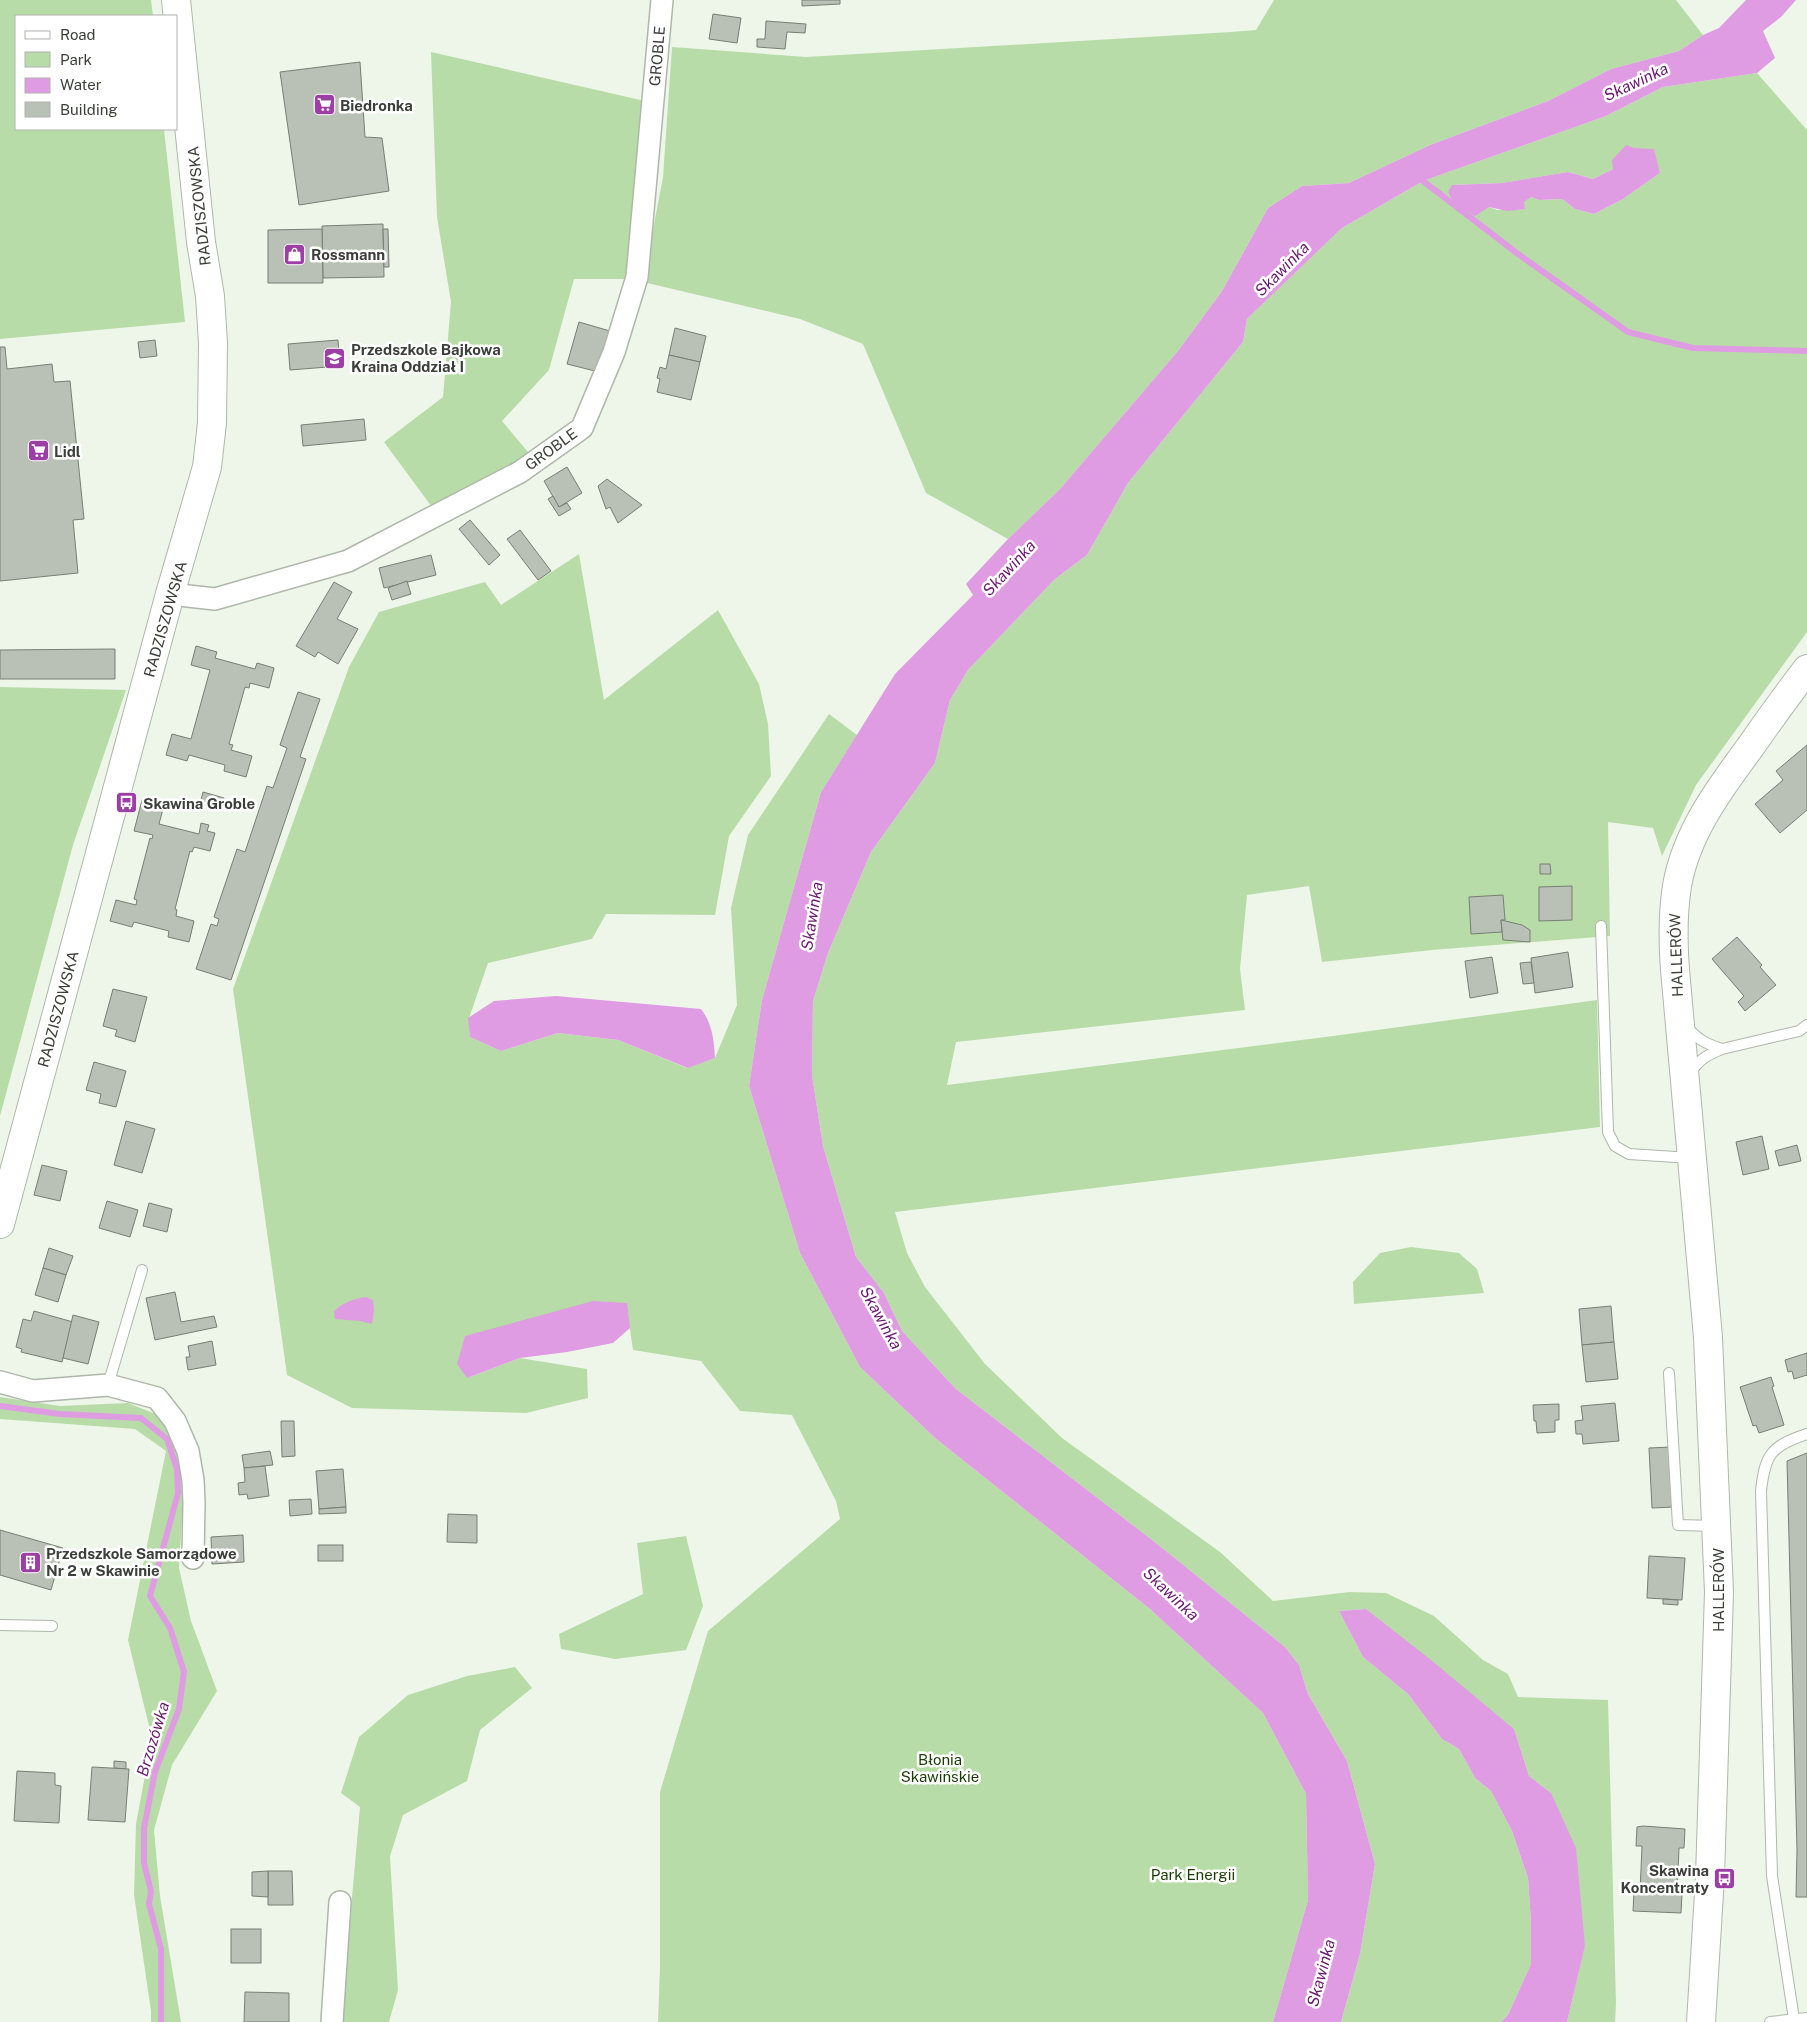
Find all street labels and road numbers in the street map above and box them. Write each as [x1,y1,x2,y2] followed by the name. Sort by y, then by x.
[646,25,668,87] street label: GROBLE
[184,145,214,267] street label: RADZISZOWSKA
[522,424,580,474] street label: GROBLE
[140,559,190,679] street label: RADZISZOWSKA
[1665,913,1686,997] street label: HALLERÓW
[34,949,82,1069] street label: RADZISZOWSKA
[1709,1548,1727,1632] street label: HALLERÓW

